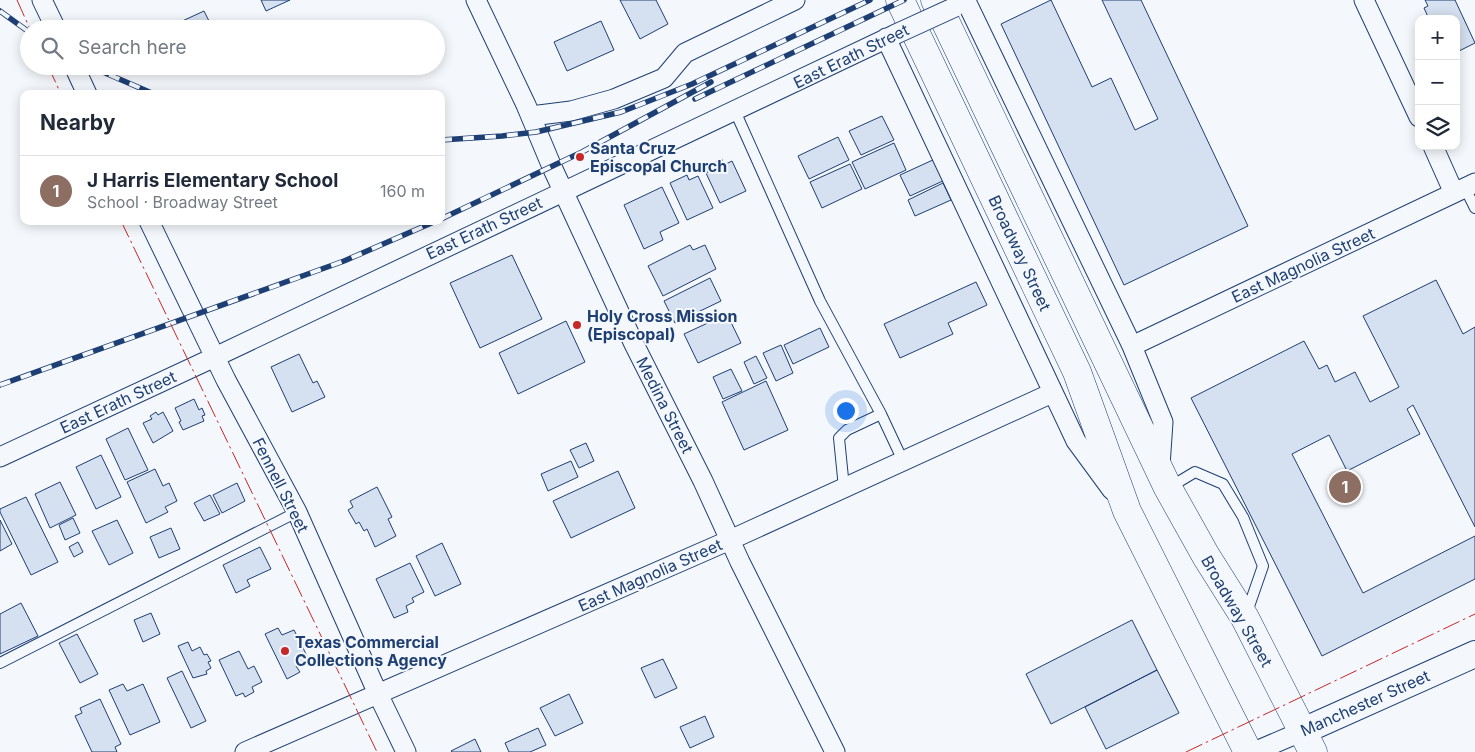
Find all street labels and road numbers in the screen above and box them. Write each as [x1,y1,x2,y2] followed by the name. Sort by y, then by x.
[790,19,912,93] street label: East Erath Street
[423,192,545,264] street label: East Erath Street
[984,192,1056,314] street label: Broadway Street
[1228,223,1378,307] street label: East Magnolia Street
[632,353,698,457] street label: Medina Street
[57,366,179,438] street label: East Erath Street
[249,434,313,536] street label: Fennell Street
[575,534,725,616] street label: East Magnolia Street
[1197,552,1277,670] street label: Broadway Street
[1297,666,1433,740] street label: Manchester Street

